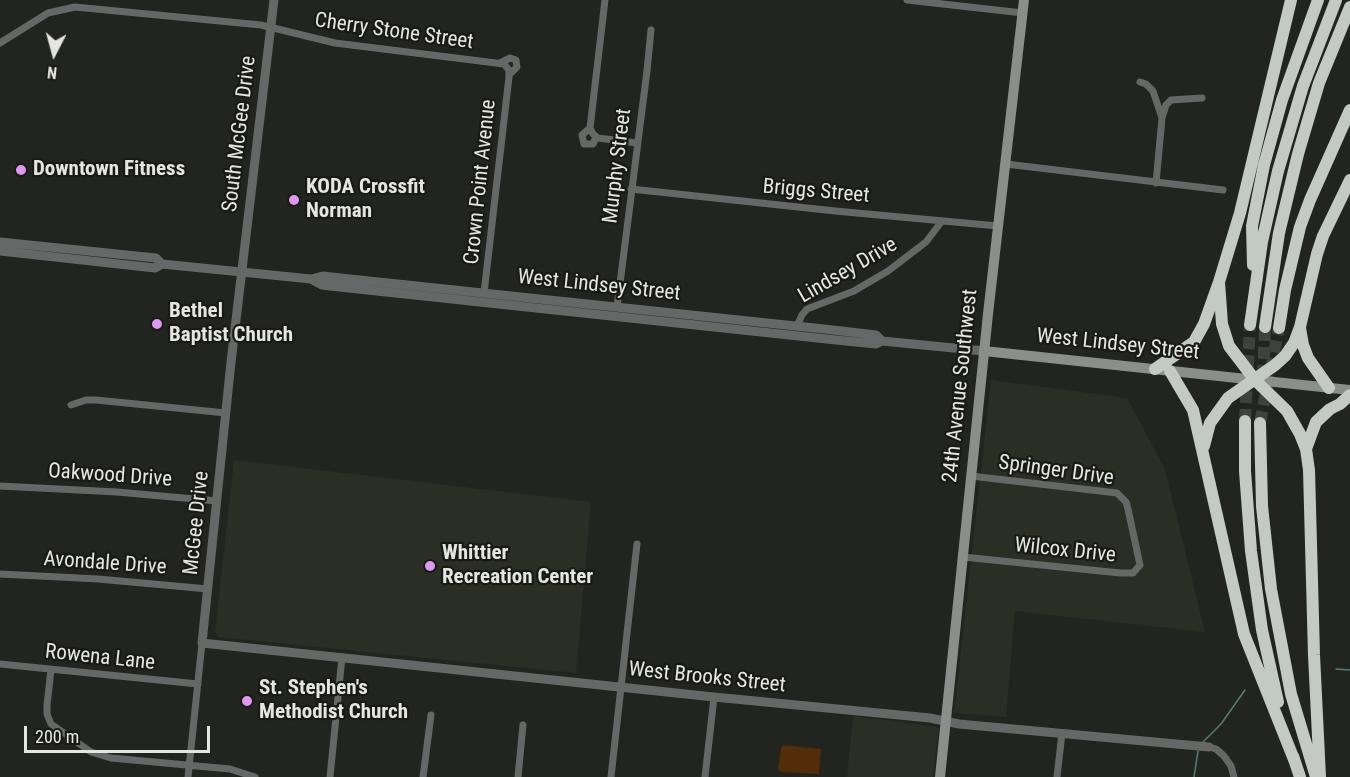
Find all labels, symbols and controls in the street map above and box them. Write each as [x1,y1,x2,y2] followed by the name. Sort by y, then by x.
[313,8,475,56] street label: Cherry Stone Street
[24,24,84,84] north arrow
[218,54,262,214] street label: South McGee Drive
[46,62,58,82] text: N
[460,98,502,266] street label: Crown Point Avenue
[598,107,638,225] street label: Murphy Street
[33,157,185,183] place label: Downtown Fitness
[14,163,28,177] marker: Downtown Fitness
[306,175,425,225] place label: KODA Crossfit Norman
[762,175,870,209] street label: Briggs Street
[287,193,301,207] marker: KODA Crossfit Norman
[794,233,902,309] street label: Lindsey Drive
[516,265,682,307] street label: West Lindsey Street
[938,288,984,484] street label: 24th Avenue Southwest
[169,299,293,349] place label: Bethel Baptist Church
[150,317,164,331] marker: Bethel Baptist Church
[1035,324,1201,366] street label: West Lindsey Street
[997,450,1115,492] street label: Springer Drive
[47,459,173,493] street label: Oakwood Drive
[179,470,215,576] street label: McGee Drive
[1013,533,1117,569] street label: Wilcox Drive
[442,541,593,591] place label: Whittier Recreation Center
[43,547,167,581] street label: Avondale Drive
[423,559,437,573] marker: Whittier Recreation Center
[44,640,156,676] street label: Rowena Lane
[627,657,787,699] street label: West Brooks Street
[259,676,408,726] place label: St. Stephen's Methodist Church
[240,694,254,708] marker: St. Stephen's Methodist Church
[27,714,213,752] scale bar
[35,726,79,747] text: 200 m

